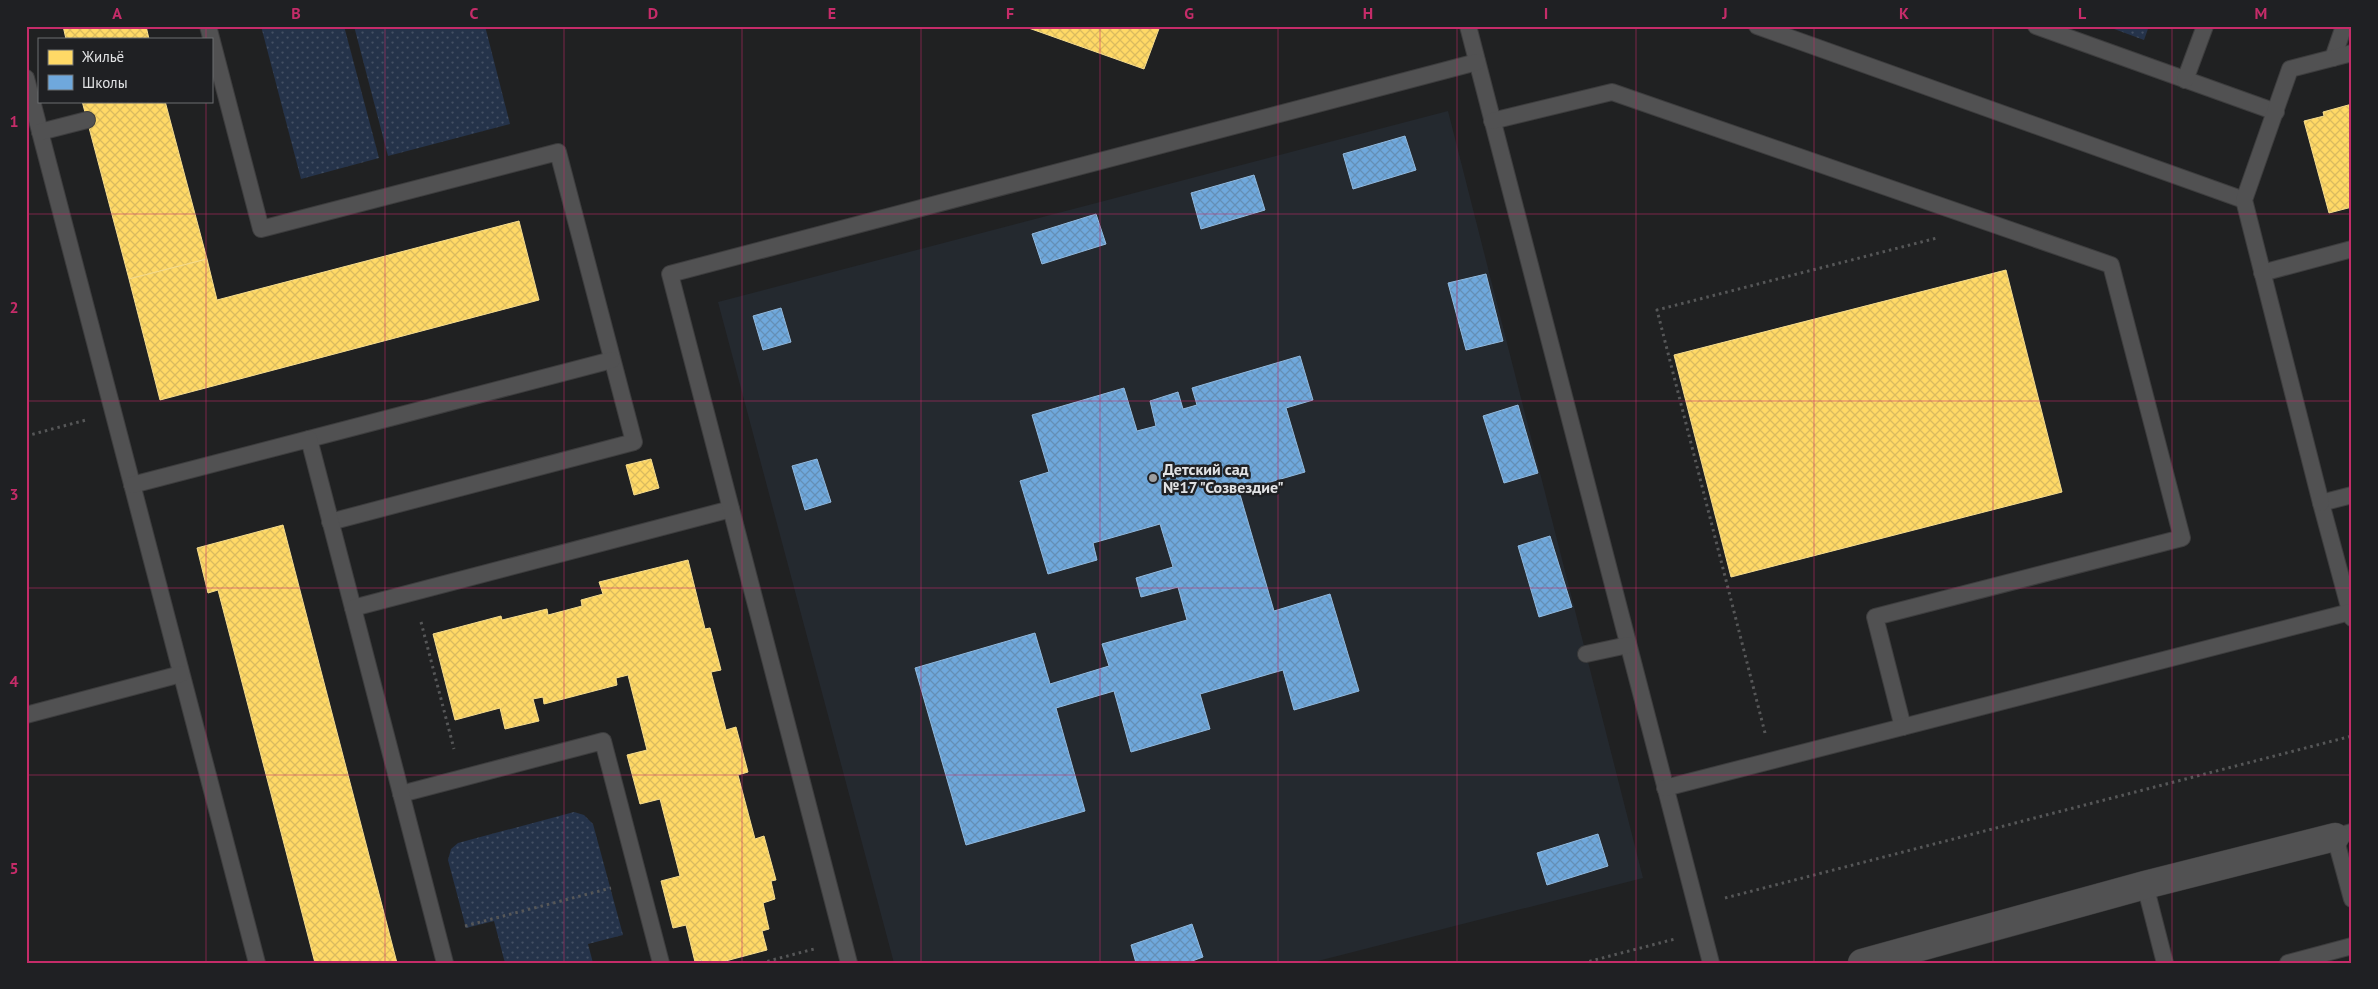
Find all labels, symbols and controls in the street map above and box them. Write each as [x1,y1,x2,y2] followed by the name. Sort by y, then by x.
[112,3,122,23] text: A
[291,3,301,23] text: B
[470,3,479,23] text: C
[648,3,658,23] text: D
[828,3,836,23] text: E
[1006,3,1014,23] text: F
[1184,3,1194,23] text: G
[1363,3,1373,23] text: H
[1544,3,1548,23] text: I
[1721,3,1728,23] text: J
[1899,3,1909,23] text: K
[2078,3,2087,23] text: L
[2255,3,2267,23] text: M
[38,38,212,102] legend
[81,47,124,66] text: Жильё
[82,73,128,92] text: Школы
[9,111,19,131] text: 1
[9,297,19,317] text: 2
[1163,459,1284,497] place label: Детский сад №17 "Созвездие"
[1147,472,1159,484] marker: Детский сад №17 "Созвездие"
[9,484,19,504] text: 3
[9,671,19,691] text: 4
[9,858,19,878] text: 5

